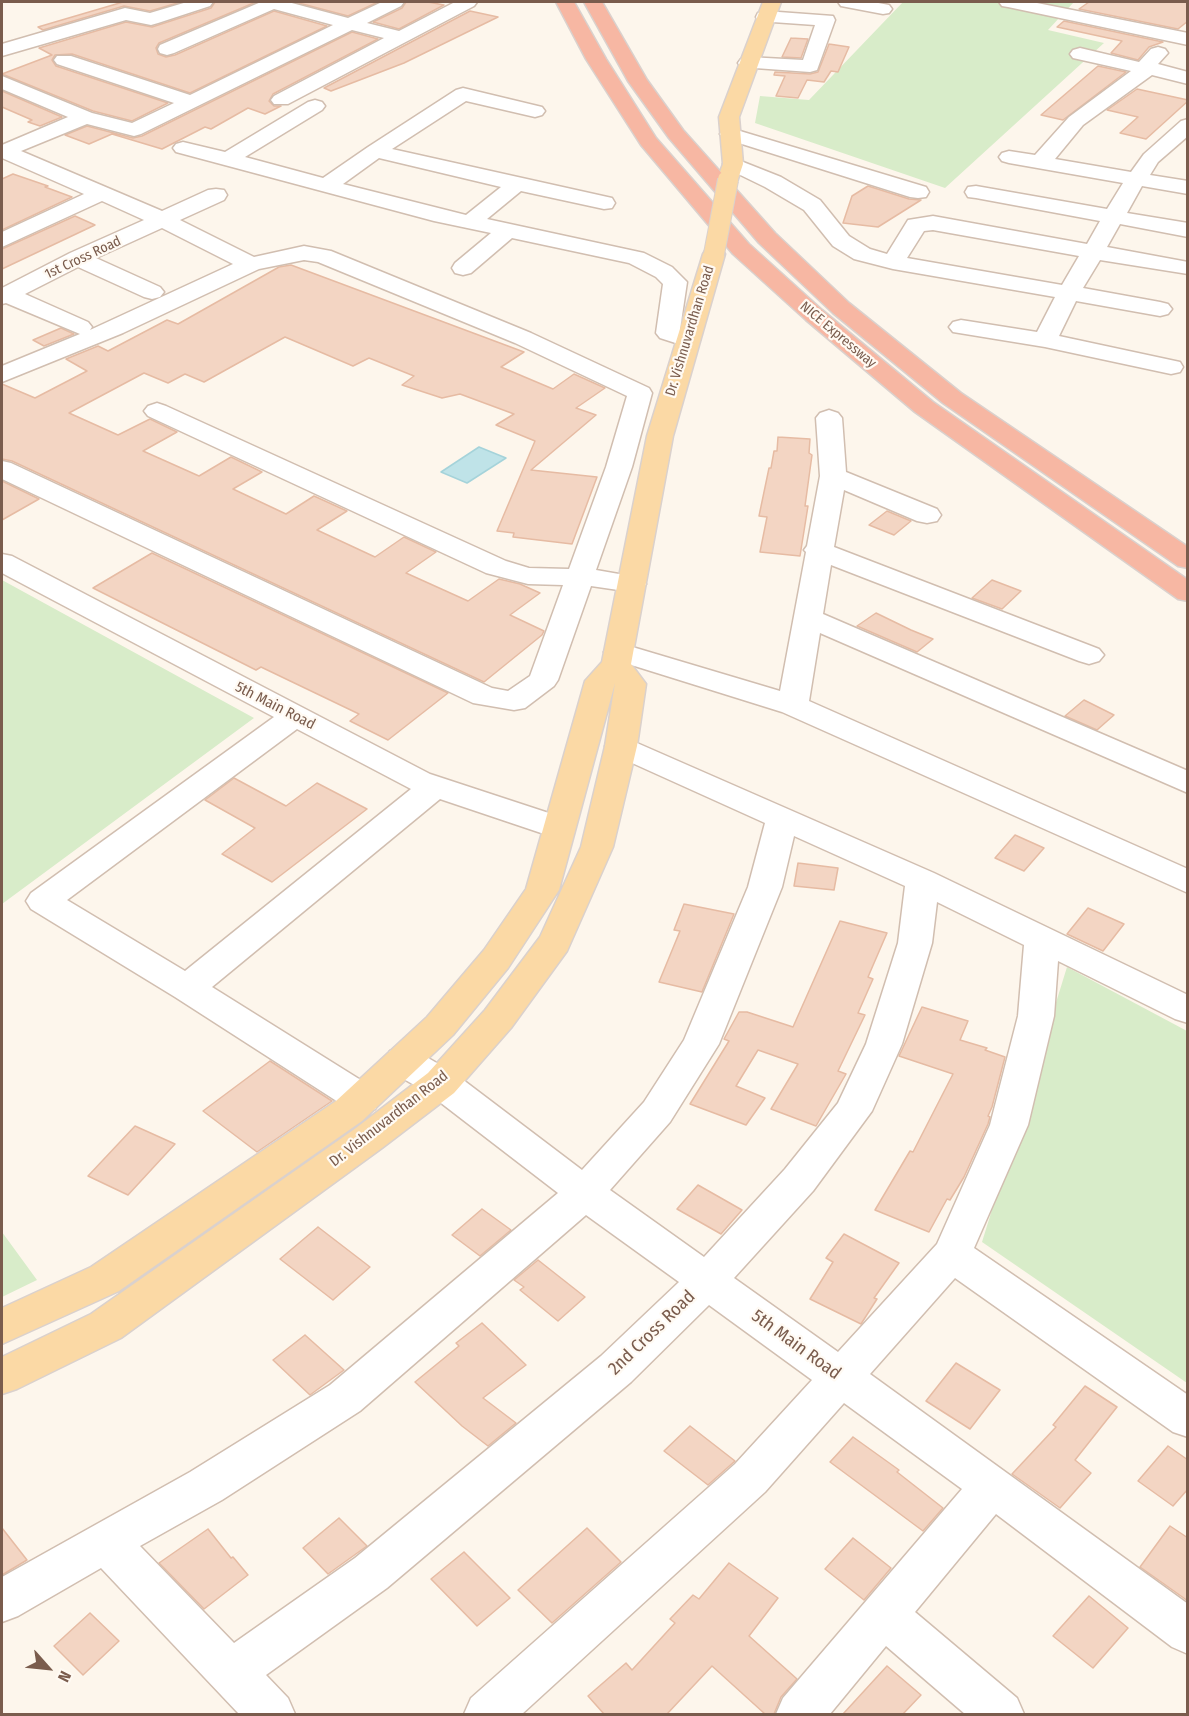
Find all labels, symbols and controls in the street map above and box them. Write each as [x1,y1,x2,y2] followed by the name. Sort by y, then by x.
[42,233,124,283] street label: 1st Cross Road
[662,264,718,398] street label: Dr. Vishnuvardhan Road
[796,298,880,372] street label: NICE Expressway
[232,678,318,734] street label: 5th Main Road
[326,1067,452,1171] street label: Dr. Vishnuvardhan Road
[604,1286,700,1380] street label: 2nd Cross Road
[747,1305,845,1385] street label: 5th Main Road
[18,1638,78,1698] north arrow
[54,1668,75,1685] text: N

